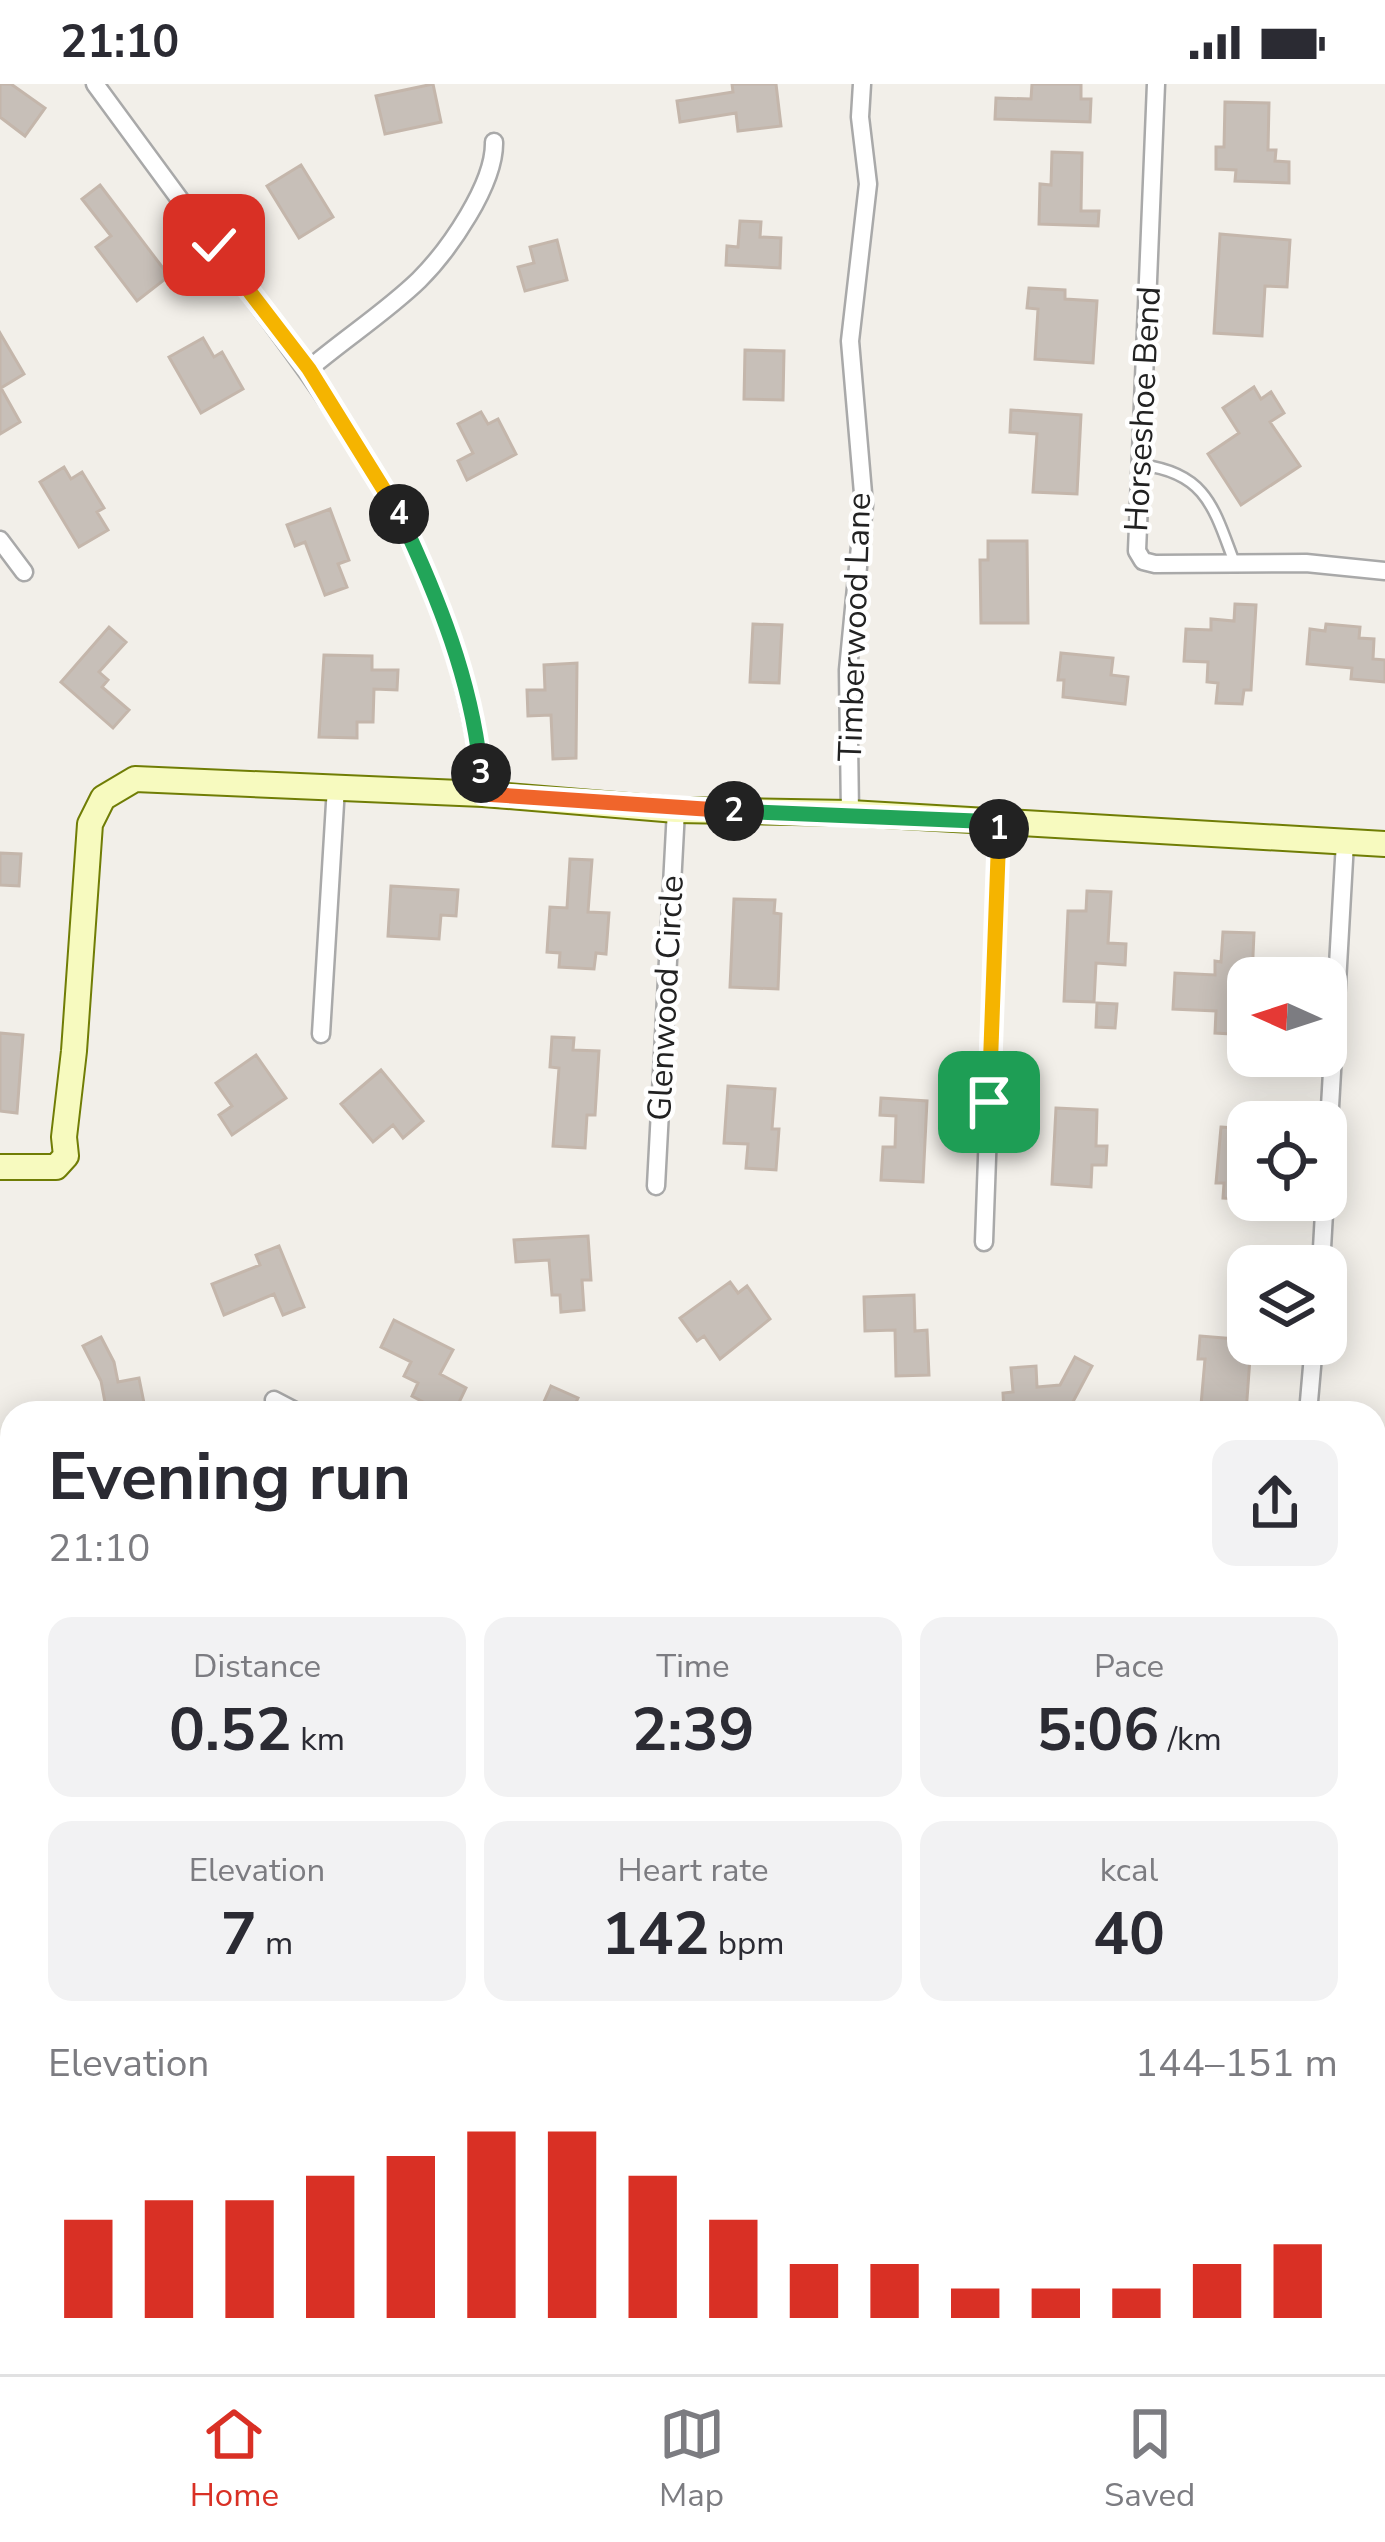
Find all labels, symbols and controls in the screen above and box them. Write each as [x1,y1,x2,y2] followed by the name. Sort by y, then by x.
[60,12,179,73] text: 21:10
[163,194,265,296] pin
[181,212,247,278] icon: check
[1114,285,1172,533] street label: Horseshoe Bend
[369,484,429,544] pin: 4
[389,491,409,536] text: 4
[828,492,882,762] street label: Timberwood Lane
[451,743,511,803] pin: 3
[471,750,491,795] text: 3
[704,781,764,841] pin: 2
[724,788,744,833] text: 2
[969,799,1029,859] pin: 1
[989,806,1009,851] text: 1
[637,874,695,1122] street label: Glenwood Circle
[1227,957,1347,1077] north arrow
[1227,957,1347,1365] map controls
[938,1051,1040,1153] pin
[956,1069,1022,1135] icon: arrive
[1227,1101,1347,1221] button: locate
[1227,1245,1347,1365] button: layers
[48,1432,411,1522] text: Evening run
[1212,1440,1338,1566] button: share
[48,1522,151,1575] text: 21:10
[193,1644,321,1689] text: Distance
[656,1644,730,1689] text: Time
[1094,1644,1164,1689] text: Pace
[169,1689,292,1771] text: 0.52
[632,1689,754,1771] text: 2:39
[1036,1689,1159,1771] text: 5:06
[292,1717,345,1762] text: km
[1159,1717,1222,1762] text: /km
[189,1848,325,1893] text: Elevation
[618,1848,768,1893] text: Heart rate
[1100,1848,1158,1893] text: kcal
[221,1893,257,1975] text: 7
[601,1893,709,1975] text: 142
[1093,1893,1165,1975] text: 40
[257,1921,293,1966] text: m
[709,1921,785,1966] text: bpm
[48,2037,209,2090] text: Elevation
[1135,2037,1338,2090] text: 144–151 m
[190,2401,279,2518] tab: Home
[659,2401,725,2518] tab: Map
[1104,2401,1195,2518] tab: Saved

